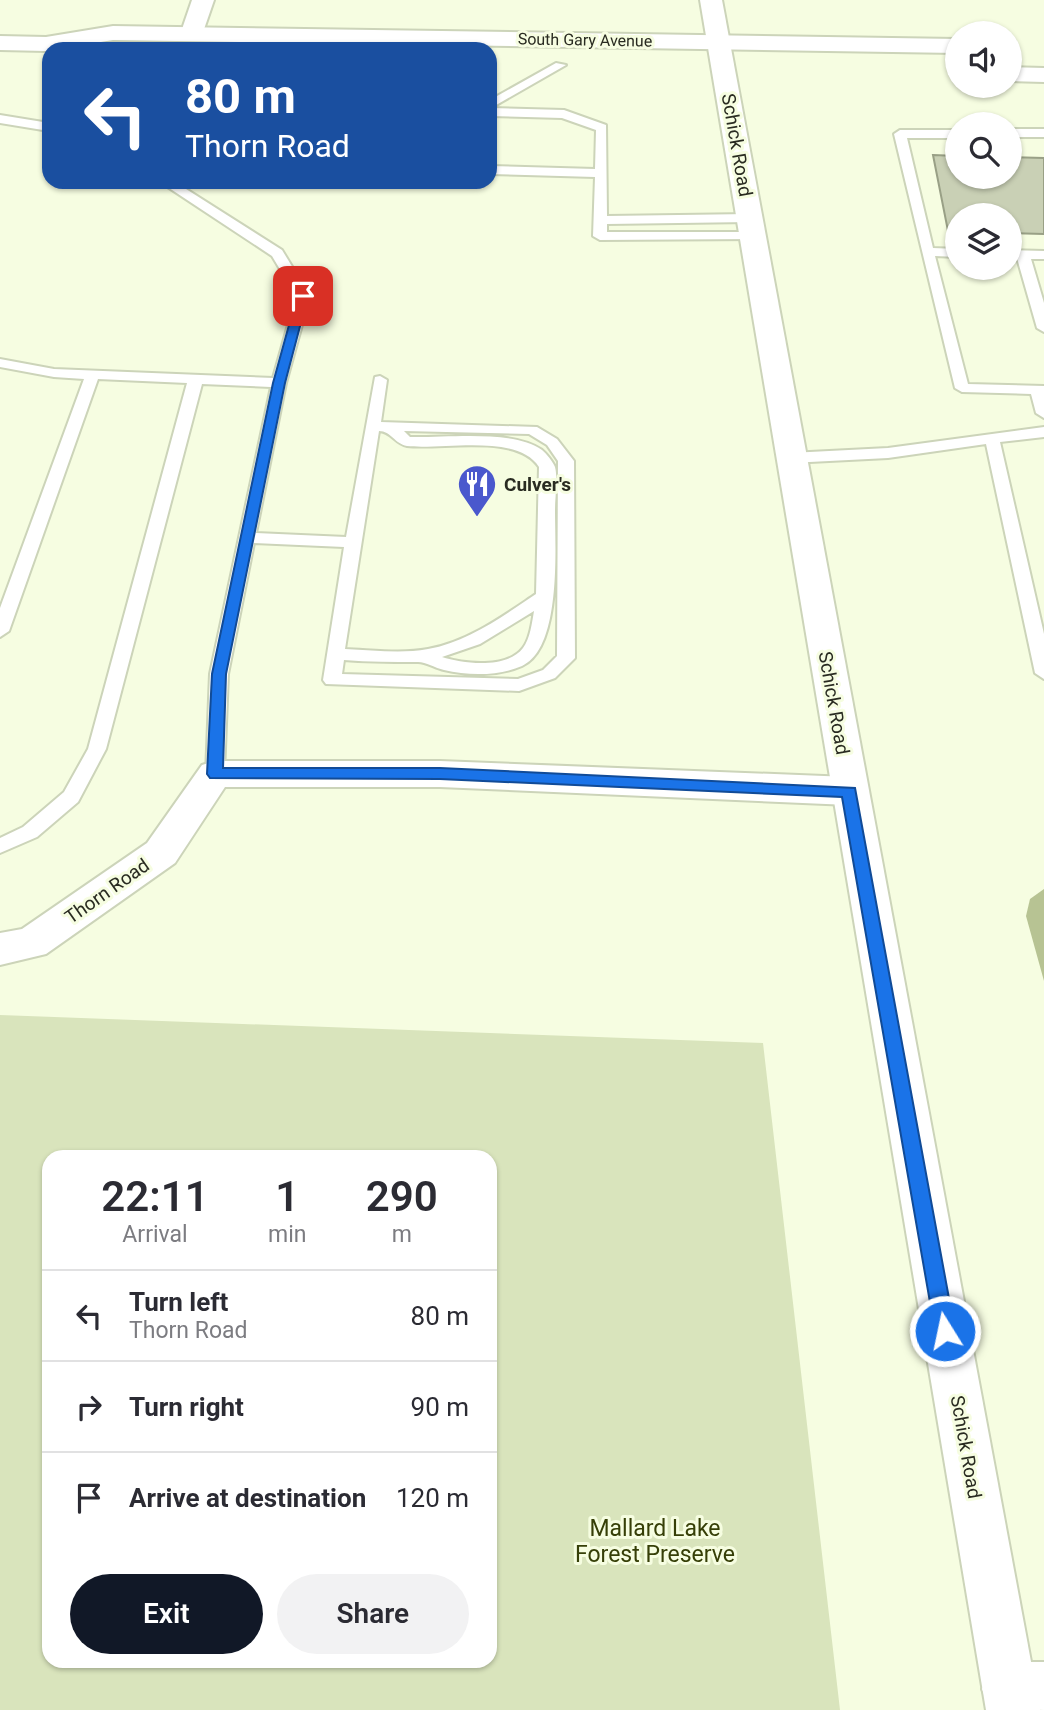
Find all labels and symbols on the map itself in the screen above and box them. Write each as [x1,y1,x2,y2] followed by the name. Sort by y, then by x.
[518,29,652,51] street label: South Gary Avenue
[717,92,757,198] street label: Schick Road
[273,266,333,326] pin
[456,463,498,518] restaurant icon: Culver's
[504,473,571,496] place label: Culver's
[814,650,854,756] street label: Schick Road
[60,854,154,928] street label: Thorn Road
[908,1294,982,1368] position arrow
[946,1394,986,1500] street label: Schick Road
[575,1515,735,1568] park label: Mallard Lake Forest Preserve

